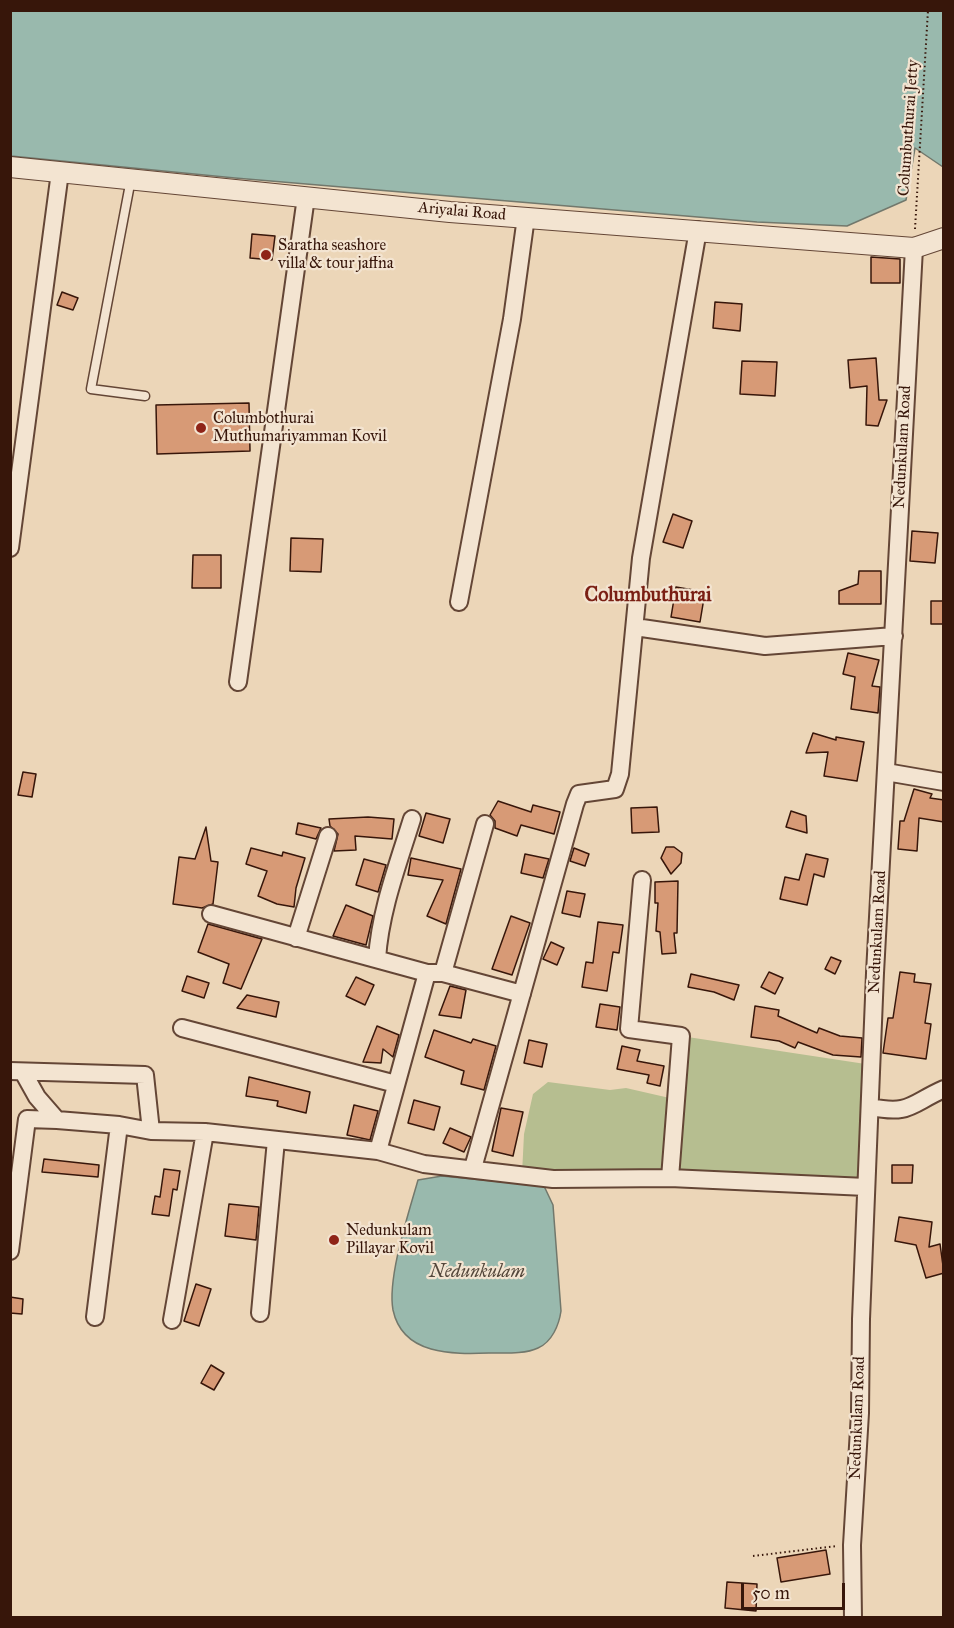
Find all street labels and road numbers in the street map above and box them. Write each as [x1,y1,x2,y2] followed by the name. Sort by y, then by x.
[895,59,923,197] street label: Columbuthurai Jetty
[417,199,507,225] street label: Ariyalai Road
[890,385,916,509] street label: Nedunkulam Road
[865,870,891,994] street label: Nedunkulam Road
[846,1356,870,1480] street label: Nedunkulam Road

